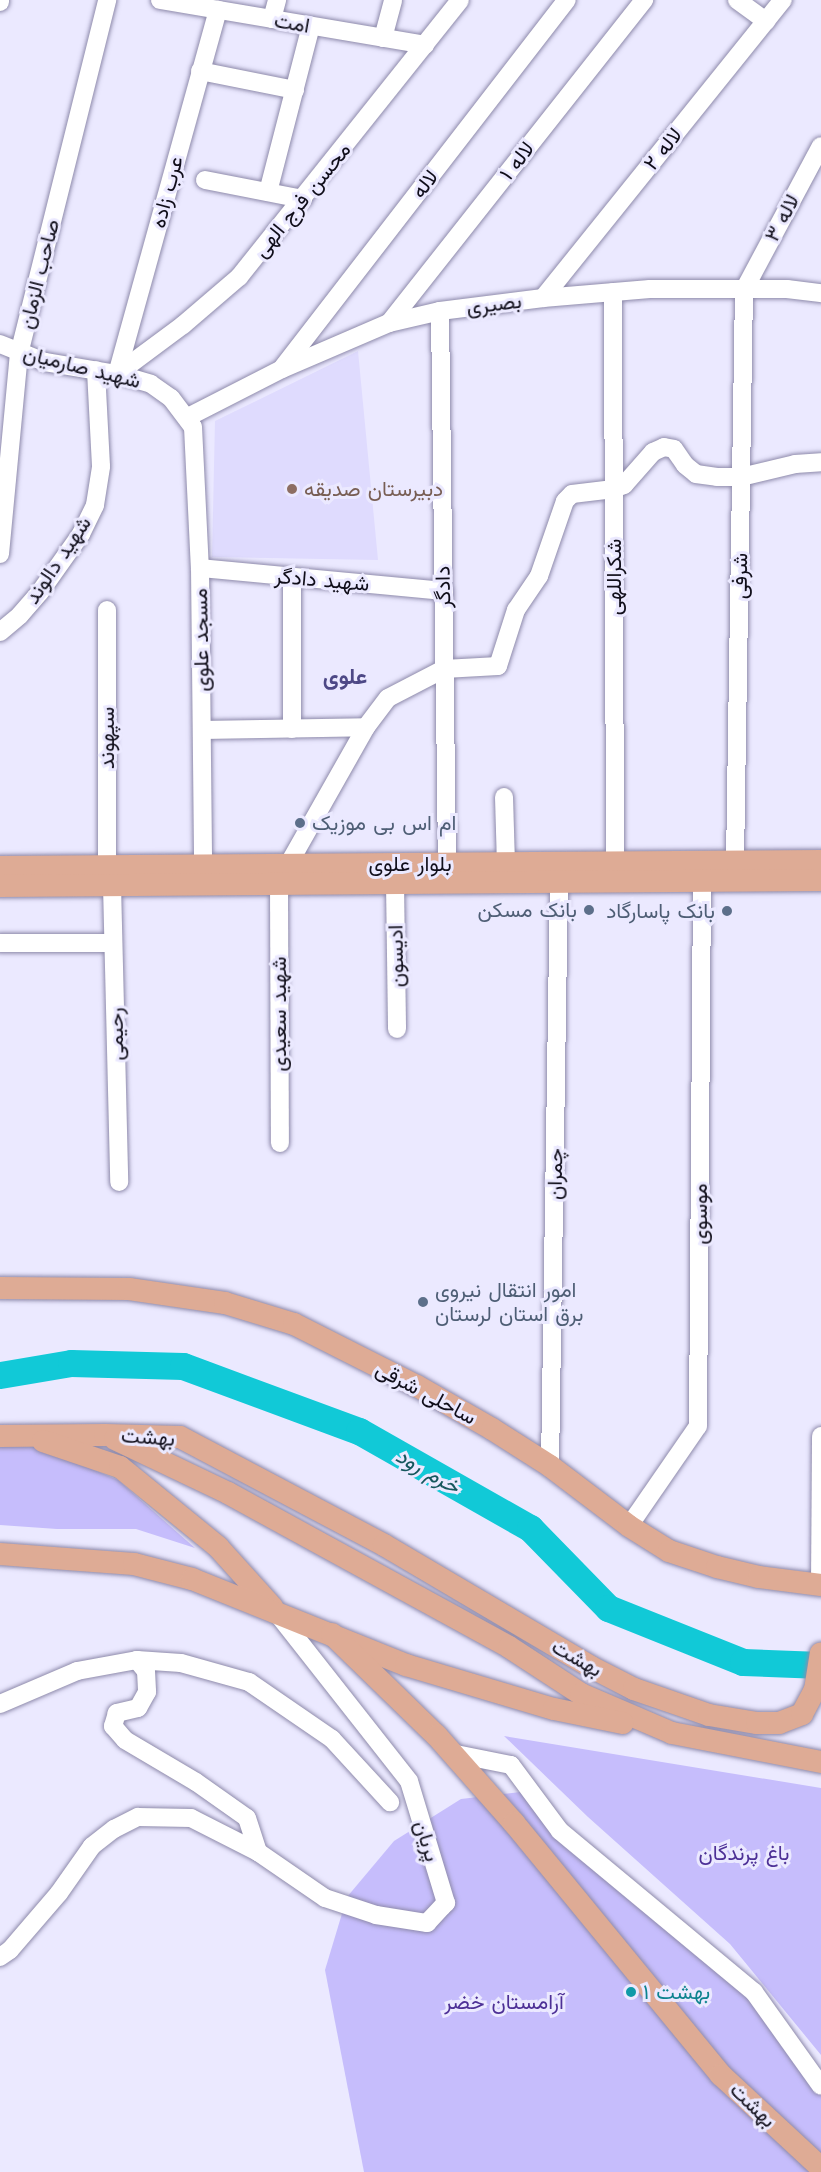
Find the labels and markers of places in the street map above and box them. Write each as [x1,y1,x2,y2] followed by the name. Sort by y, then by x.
[304,476,443,502] place label: دبیرستان صدیقه
[285,482,299,496] marker: دبیرستان صدیقه
[312,810,456,836] place label: ام اس بی موزیک
[293,816,307,830] marker: ام اس بی موزیک
[478,897,577,923] place label: بانک مسکن
[606,898,715,924] place label: بانک پاسارگاد
[582,903,596,917] marker: بانک مسکن
[720,904,734,918] marker: بانک پاسارگاد
[435,1277,584,1327] place label: امور انتقال نیروی برق استان لرستان
[416,1295,430,1309] marker: امور انتقال نیروی برق استان لرستان
[643,1979,710,2005] place label: بهشت ۱
[624,1985,638,1999] marker: بهشت ۱

